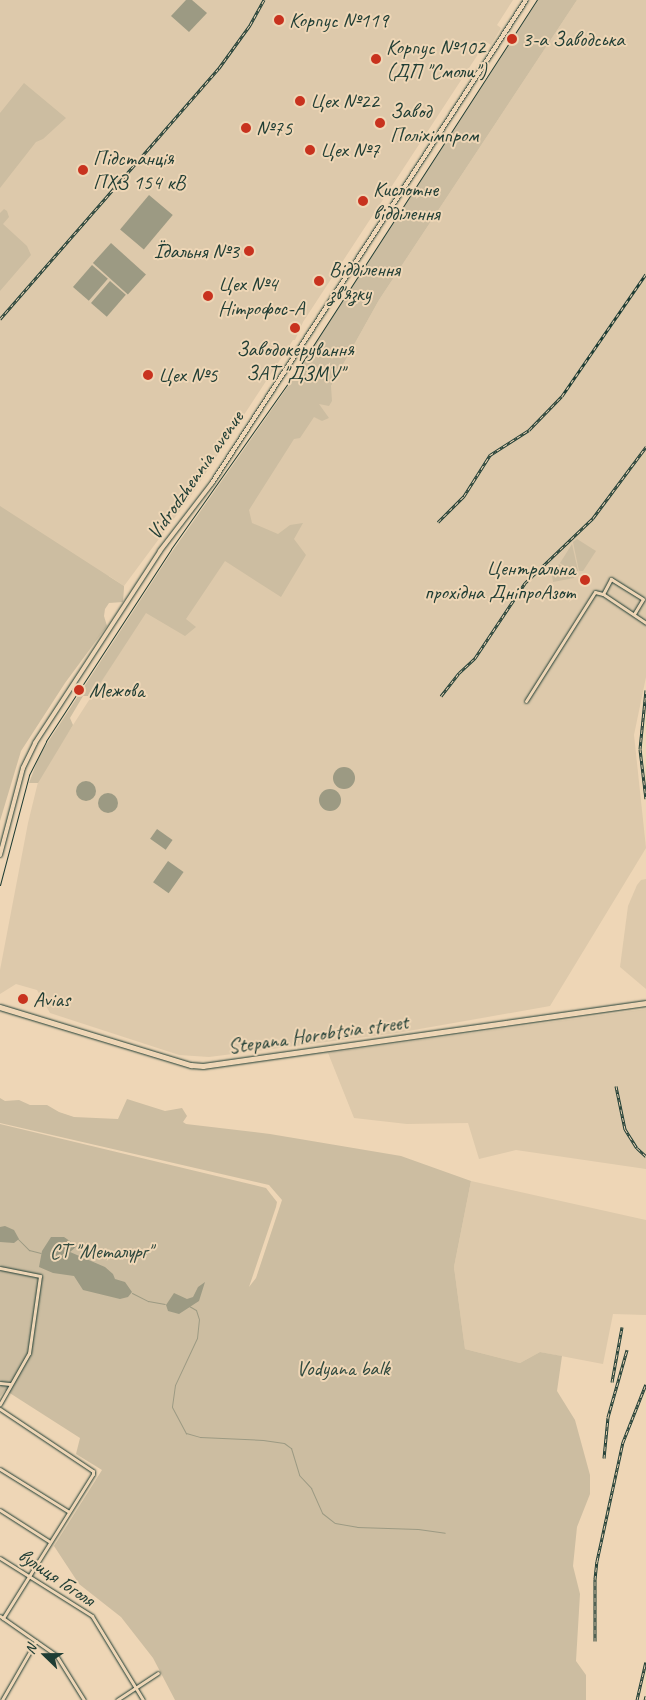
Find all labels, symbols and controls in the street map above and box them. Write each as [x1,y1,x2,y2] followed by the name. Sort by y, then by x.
[289,7,388,33] place label: Корпус №119
[273,14,285,26] marker: Корпус №119
[522,26,625,52] place label: 3-а Заводська
[506,33,518,45] marker: 3-а Заводська
[386,34,486,84] place label: Корпус №102 (ДП "Смоли")
[370,53,382,65] marker: Корпус №102 (ДП "Смоли")
[310,88,379,114] place label: Цех №22
[294,95,306,107] marker: Цех №22
[390,98,478,148] place label: Завод Поліхімпром
[256,115,292,141] place label: №75
[374,117,386,129] marker: Завод Поліхімпром
[240,122,252,134] marker: №75
[320,137,380,163] place label: Цех №7
[304,144,316,156] marker: Цех №7
[93,145,185,195] place label: Підстанція ПХЗ 154 кВ
[77,164,89,176] marker: Підстанція ПХЗ 154 кВ
[373,176,440,226] place label: Кислотне відділення
[357,195,369,207] marker: Кислотне відділення
[154,238,239,264] place label: Їдальня №3
[243,245,255,257] marker: Їдальня №3
[329,256,400,306] place label: Відділення зв'язку
[218,271,304,321] place label: Цех №4 Нітрофос-А
[313,275,325,287] marker: Відділення зв'язку
[202,290,214,302] marker: Цех №4 Нітрофос-А
[289,322,301,334] marker: Заводокерування ЗАТ "ДЗМУ"
[236,336,354,386] place label: Заводокерування ЗАТ "ДЗМУ"
[158,362,218,388] place label: Цех №5
[142,369,154,381] marker: Цех №5
[141,406,249,544] street label: Vidrodzhennia avenue
[424,555,575,605] place label: Центральна прохідна ДніпроАзот
[579,574,591,586] marker: Центральна прохідна ДніпроАзот
[89,677,144,703] place label: Межова
[73,684,85,696] marker: Межова
[33,986,70,1012] place label: Avias
[17,993,29,1005] marker: Avias
[226,1009,410,1059] street label: Stepana Horobtsia street
[50,1238,152,1264] park label: СТ "Металург"
[296,1355,390,1381] park label: Vodyana balk
[14,1542,100,1612] street label: вулиця Гоголя
[20,1630,70,1680] north arrow
[21,1642,40,1656] text: N

